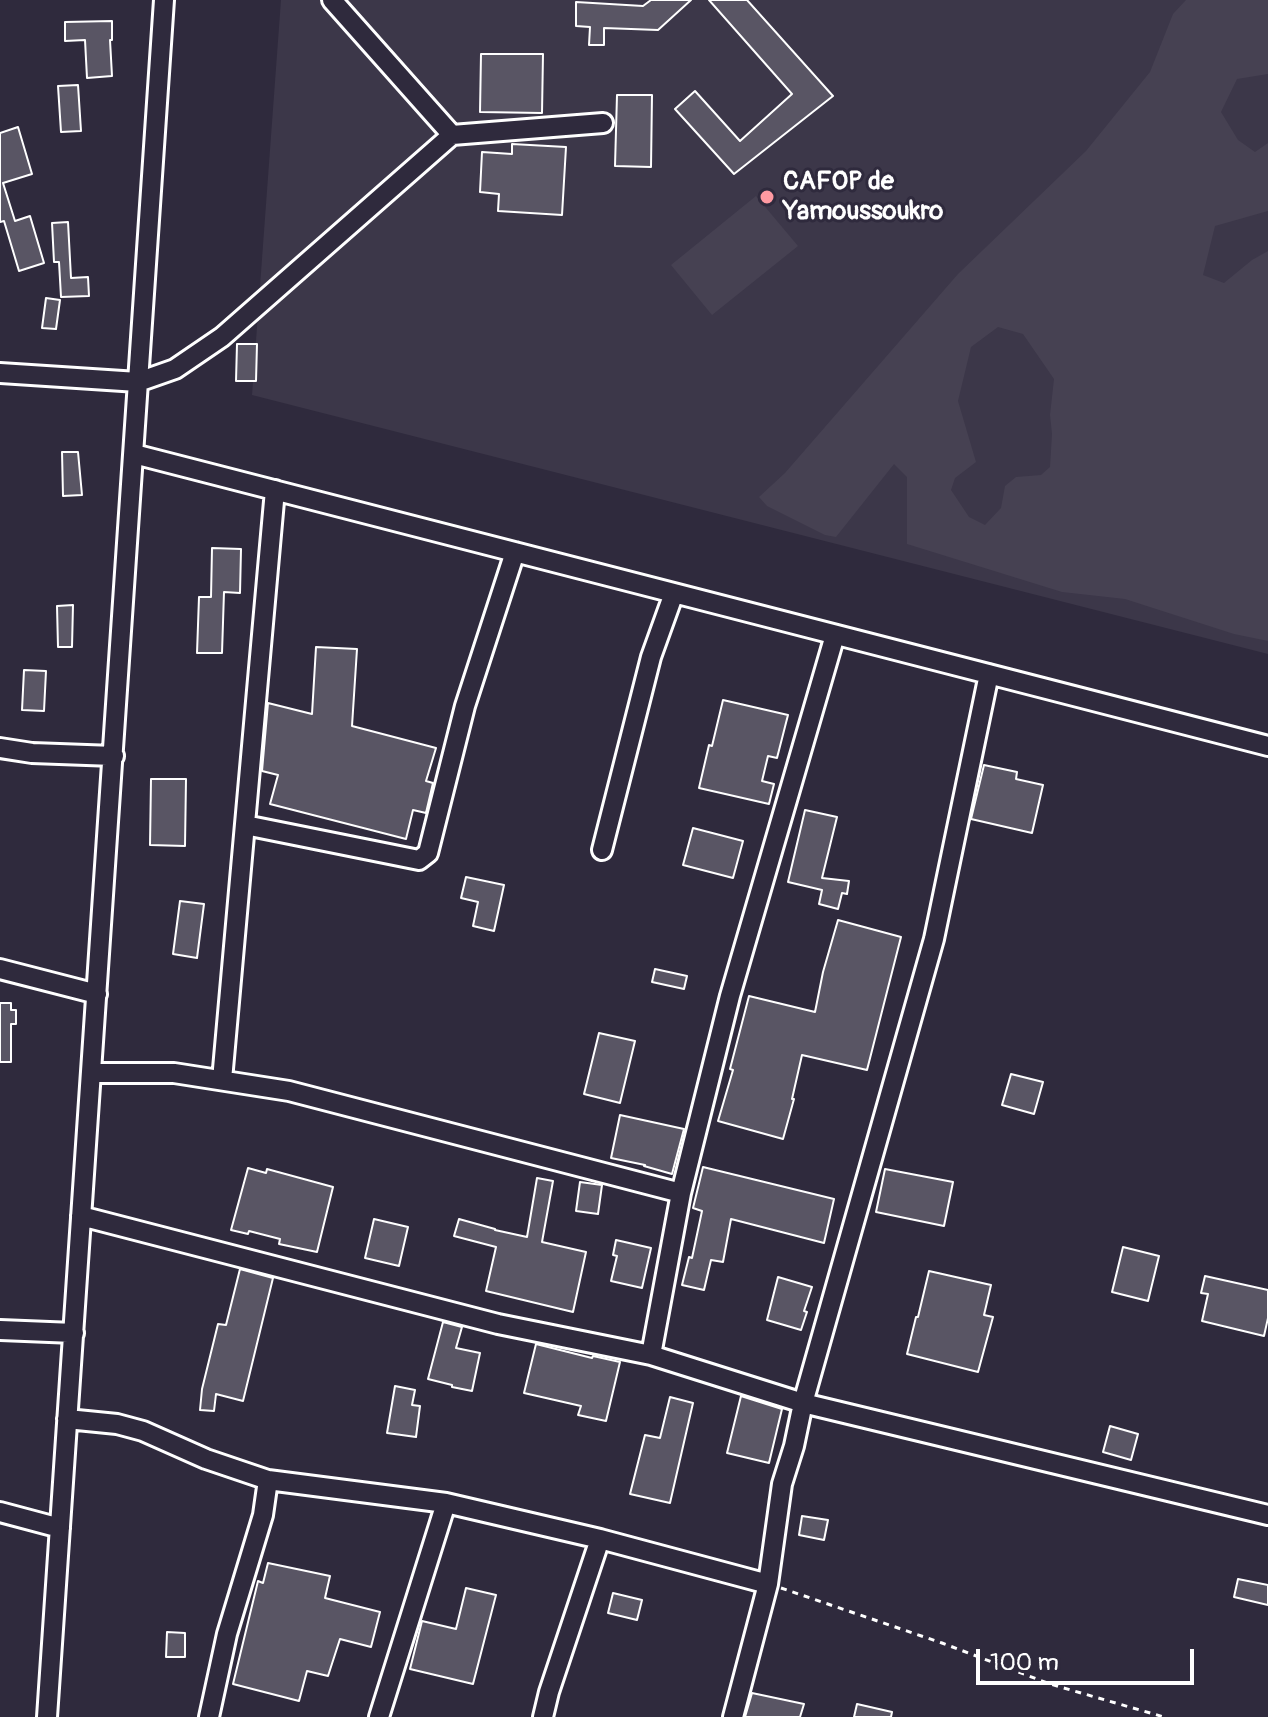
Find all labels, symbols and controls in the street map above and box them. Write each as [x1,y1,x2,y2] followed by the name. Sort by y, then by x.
[783,166,943,228] place label: CAFOP de Yamoussoukro
[758,188,776,206] marker: CAFOP de Yamoussoukro
[980,1633,1198,1683] scale bar
[990,1648,1059,1677] text: 100 m

